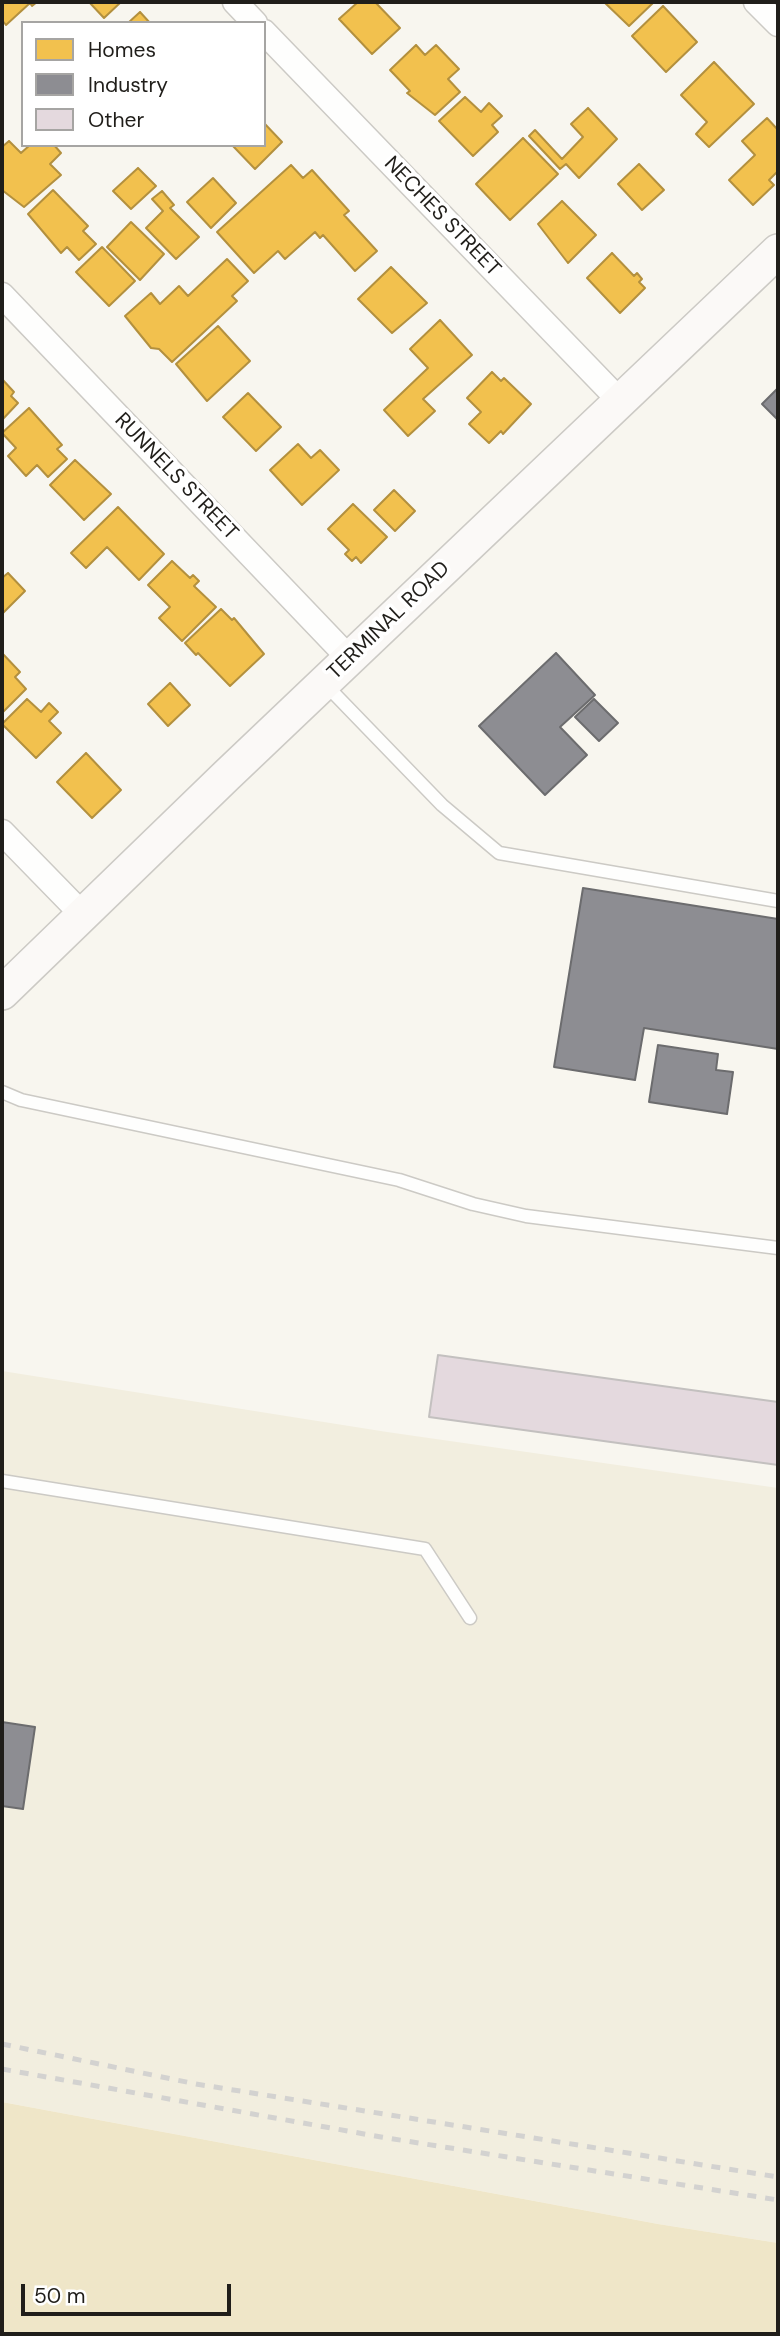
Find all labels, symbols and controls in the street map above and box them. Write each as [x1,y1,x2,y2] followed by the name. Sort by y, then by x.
[21,21,266,147] legend
[88,36,156,64] text: Homes
[88,71,168,99] text: Industry
[88,106,144,134] text: Other
[378,152,506,282] street label: NECHES STREET
[109,408,243,546] street label: RUNNELS STREET
[323,556,455,686] street label: TERMINAL ROAD
[24,2270,234,2314] scale bar
[34,2282,85,2310] text: 50 m

